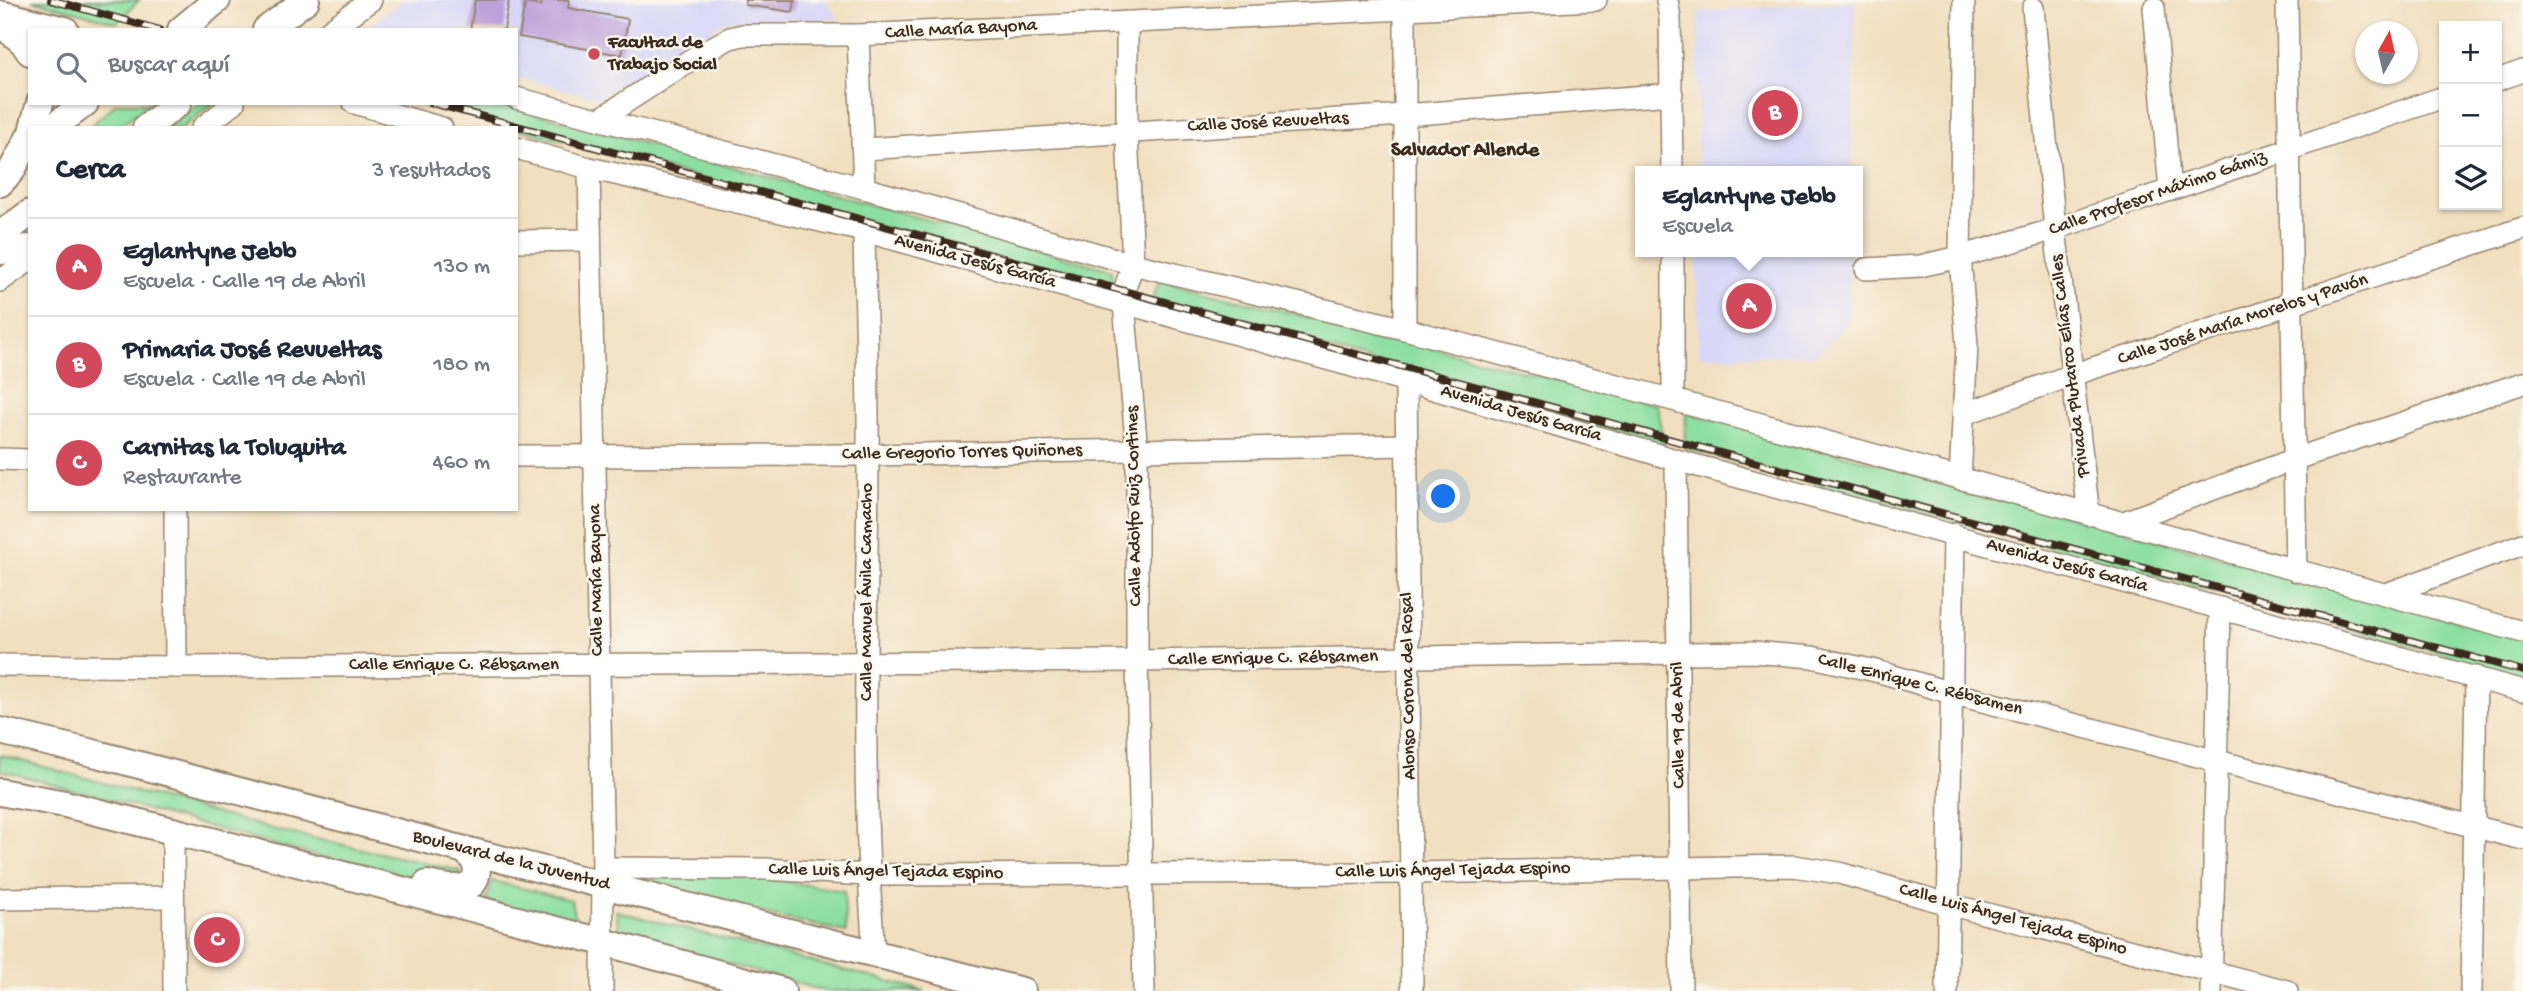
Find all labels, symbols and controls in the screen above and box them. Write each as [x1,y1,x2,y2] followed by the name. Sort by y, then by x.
[884,14,1039,45] street label: Calle María Bayona
[2355,21,2418,84] north arrow
[2439,21,2502,210] map controls
[2439,21,2502,84] button: +
[28,28,518,105] search box
[606,32,717,77] place label: Facultad de Trabajo Social
[586,46,602,62] marker: Facultad de Trabajo Social
[52,48,90,86] icon: search
[108,51,230,82] text: Buscar aquí
[2439,84,2502,147] button: −
[1752,87,1798,139] pin: B
[1187,107,1350,139] street label: Calle José Revueltas
[1391,139,1540,164] district label: Salvador Allende
[2046,146,2270,242] street label: Calle Profesor Máximo Gámiz
[2439,147,2502,210] button: layers
[56,154,125,189] text: Cerca
[372,158,490,185] text: 3 resultados
[1635,166,1863,257] popup
[1662,183,1836,214] text: Eglantyne Jebb
[1662,214,1733,241] text: Escuela
[892,229,1060,295] street label: Avenida Jesús García
[123,238,296,269] text: Eglantyne Jebb
[2046,252,2096,480] street label: Privada Plutarco Elías Calles
[72,254,86,281] text: A
[434,254,490,281] text: 130 m
[123,269,366,296] text: Escuela · Calle 19 de Abril
[2115,269,2371,371] street label: Calle José María Morelos y Pavón
[1726,280,1772,332] pin: A
[123,336,381,367] text: Primaria José Revueltas
[73,352,85,379] text: B
[433,352,490,379] text: 180 m
[123,367,366,394] text: Escuela · Calle 19 de Abril
[1438,380,1606,448] street label: Avenida Jesús García
[1122,405,1148,606] street label: Calle Adolfo Ruiz Cortines
[123,434,346,465] text: Carnitas la Toluquita
[842,439,1083,467] street label: Calle Gregorio Torres Quiñones
[73,450,85,477] text: C
[433,450,490,477] text: 460 m
[123,465,241,492] text: Restaurante
[1426,479,1460,513] your location
[856,483,879,701] street label: Calle Manuel Ávila Camacho
[584,502,610,656] street label: Calle María Bayona
[1984,533,2152,599] street label: Avenida Jesús García
[1396,592,1422,780] street label: Alonso Corona del Rosal
[1168,646,1378,672] street label: Calle Enrique C. Rébsamen
[1815,648,2025,722] street label: Calle Enrique C. Rébsamen
[349,654,559,677] street label: Calle Enrique C. Rébsamen
[1666,661,1692,789] street label: Calle 19 de Abril
[409,825,614,897] street label: Boulevard de la Juventud
[1335,857,1571,885] street label: Calle Luis Ángel Tejada Espino
[768,858,1004,886] street label: Calle Luis Ángel Tejada Espino
[1896,878,2130,962] street label: Calle Luis Ángel Tejada Espino
[194,914,240,966] pin: C

